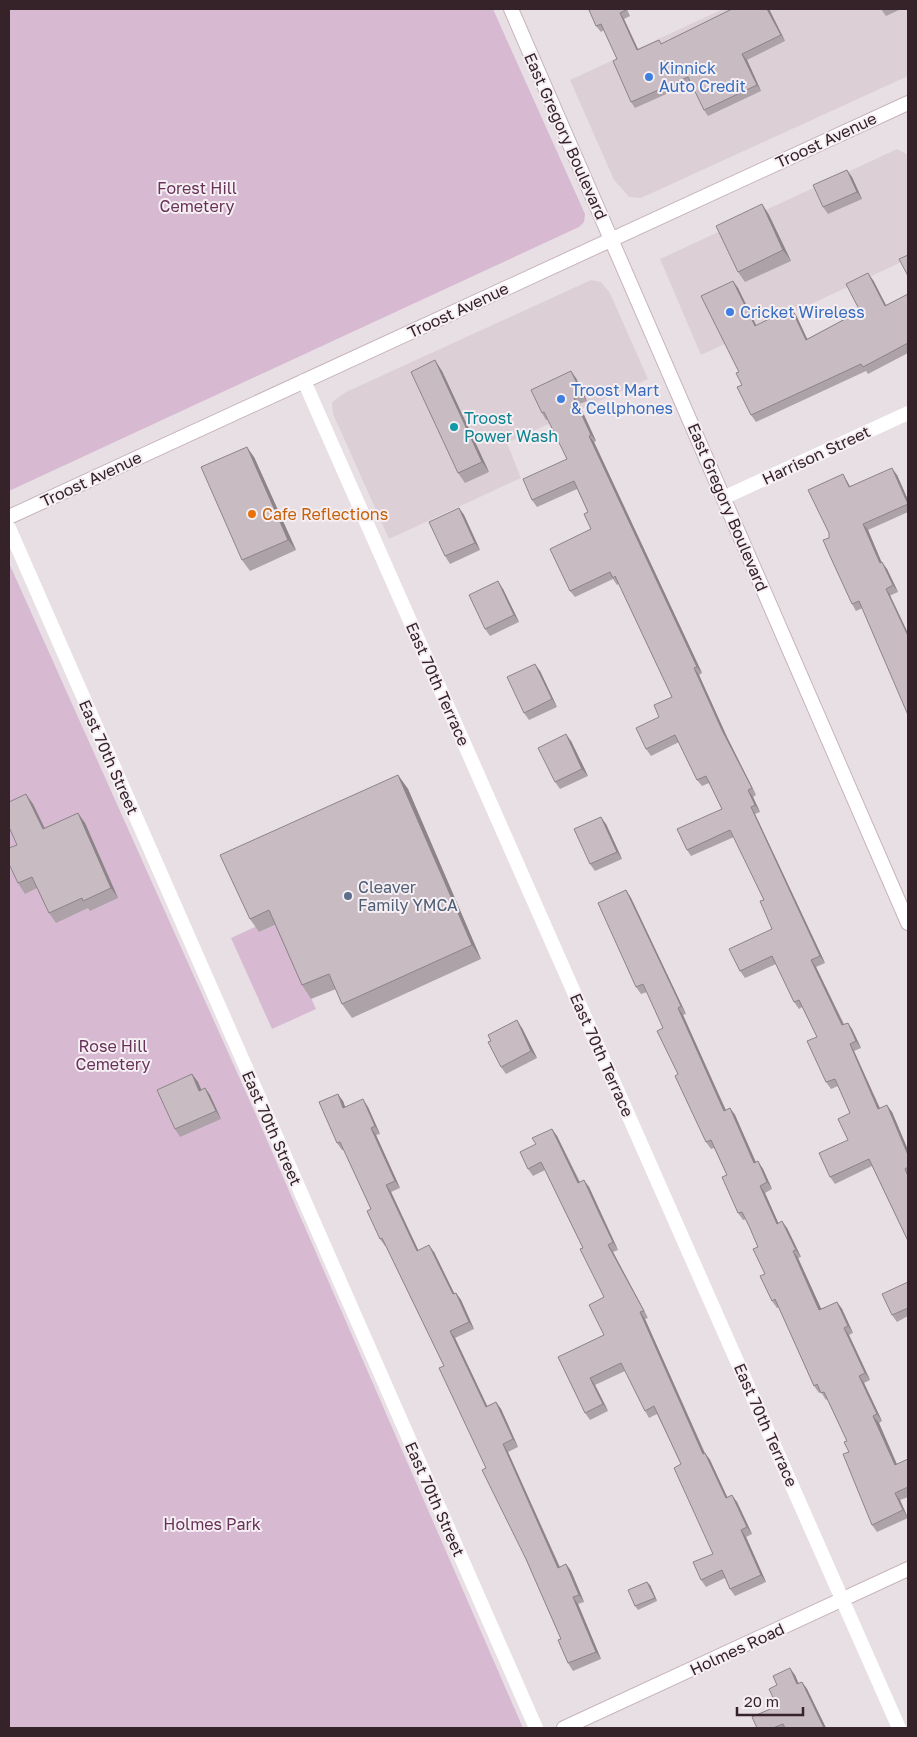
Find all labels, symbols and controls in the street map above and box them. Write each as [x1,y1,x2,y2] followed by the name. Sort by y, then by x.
[520,49,612,223] street label: East Gregory Boulevard
[659,58,746,96] place label: Kinnick Auto Credit
[643,71,655,83] marker: Kinnick Auto Credit
[772,108,880,172] street label: Troost Avenue
[157,178,237,216] park label: Forest Hill Cemetery
[404,278,512,342] street label: Troost Avenue
[740,302,865,322] place label: Cricket Wireless
[724,306,736,318] marker: Cricket Wireless
[571,380,673,418] place label: Troost Mart & Cellphones
[555,393,567,405] marker: Troost Mart & Cellphones
[464,408,558,446] place label: Troost Power Wash
[684,420,772,594] street label: East Gregory Boulevard
[448,421,460,433] marker: Troost Power Wash
[759,421,873,489] street label: Harrison Street
[37,447,145,511] street label: Troost Avenue
[262,504,388,524] place label: Cafe Reflections
[246,508,258,520] marker: Cafe Reflections
[402,619,474,749] street label: East 70th Terrace
[75,697,143,817] street label: East 70th Street
[358,877,458,915] place label: Cleaver Family YMCA
[342,890,354,902] marker: Cleaver Family YMCA
[566,990,638,1120] street label: East 70th Terrace
[76,1036,151,1074] park label: Rose Hill Cemetery
[238,1068,306,1188] street label: East 70th Street
[730,1360,802,1490] street label: East 70th Terrace
[401,1439,469,1559] street label: East 70th Street
[163,1514,261,1534] park label: Holmes Park
[687,1618,787,1680] street label: Holmes Road
[737,1684,803,1716] scale bar
[744,1692,779,1710] text: 20 m

